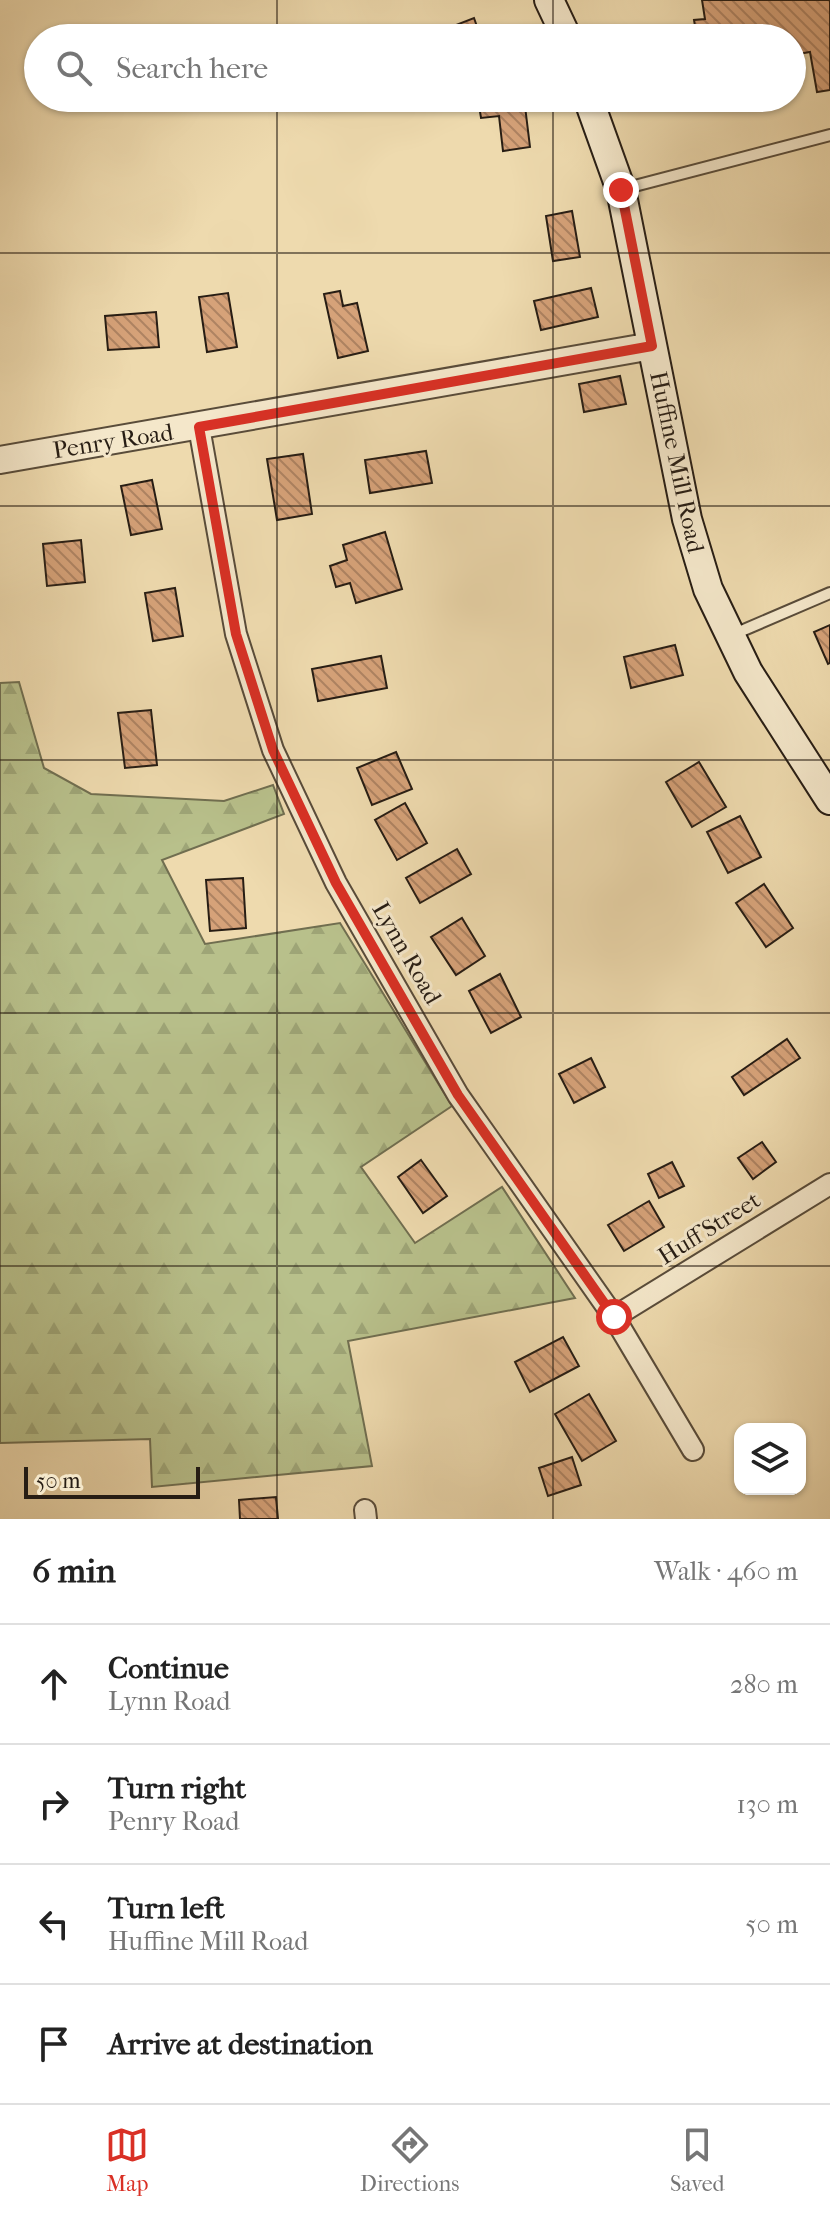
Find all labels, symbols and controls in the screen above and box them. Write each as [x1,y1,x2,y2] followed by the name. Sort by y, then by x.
[24,24,806,112] search box
[52,46,96,90] icon: search
[116,51,268,86] text: Search here
[603,172,639,208] route end
[644,369,710,556] street label: Huffine Mill Road
[51,418,176,464] street label: Penry Road
[367,897,448,1010] street label: Lynn Road
[653,1185,766,1270] street label: Huff Street
[596,1299,632,1335] route start
[734,1423,806,1495] map controls
[734,1423,806,1495] button: layers
[24,1463,200,1499] scale bar
[36,1468,81,1494] text: 50 m
[32,1551,116,1591] text: 6 min
[654,1556,798,1587] text: Walk · 460 m
[108,1651,229,1686] text: Continue
[32,1662,76,1706] icon: ahead
[730,1669,798,1700] text: 280 m
[108,1686,231,1717] text: Lynn Road
[108,1771,246,1806] text: Turn right
[32,1782,76,1826] icon: right
[737,1789,798,1820] text: 130 m
[108,1806,239,1837] text: Penry Road
[108,1891,225,1926] text: Turn left
[32,1902,76,1946] icon: left
[745,1909,798,1940] text: 50 m
[108,1926,308,1957] text: Huffine Mill Road
[32,2022,76,2066] icon: arrive
[108,2027,373,2062] text: Arrive at destination
[105,2123,149,2197] tab: Map
[360,2123,459,2197] tab: Directions
[670,2123,725,2197] tab: Saved

